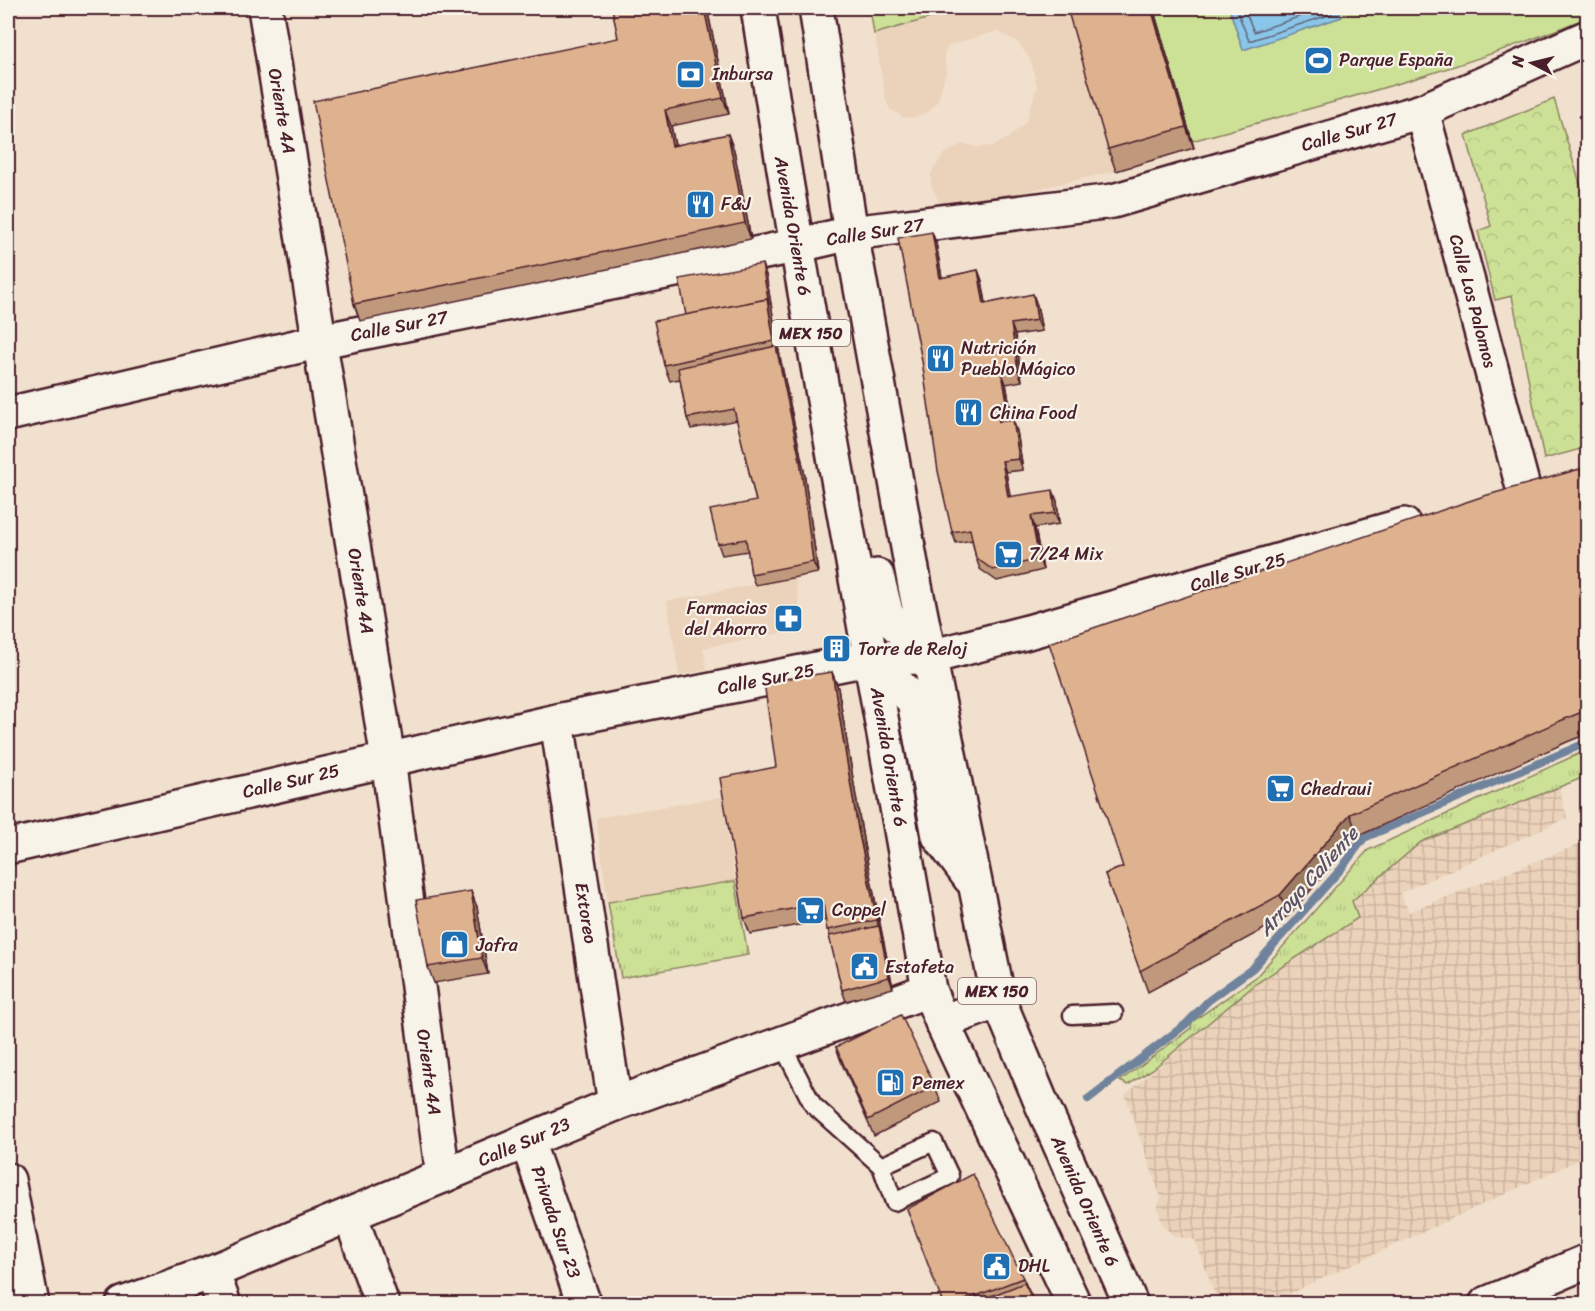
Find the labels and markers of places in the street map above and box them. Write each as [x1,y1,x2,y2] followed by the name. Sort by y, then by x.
[1302,44,1334,76] sports icon: Parque España
[1339,44,1454,76] place label: Parque España
[675,58,707,90] bank icon: Inbursa
[711,58,774,90] place label: Inbursa
[684,188,716,220] restaurant icon: F&J
[721,188,751,220] place label: F&J
[961,332,1075,385] place label: Nutrición Pueblo Mágico
[924,342,956,374] restaurant icon: Nutrición Pueblo Mágico
[953,397,985,429] restaurant icon: China Food
[990,397,1078,429] place label: China Food
[992,538,1024,570] supermarket icon: 7/24 Mix
[1029,538,1104,570] place label: 7/24 Mix
[684,592,768,645] place label: Farmacias del Ahorro
[772,602,804,634] pharmacy icon: Farmacias del Ahorro
[821,633,853,665] building icon: Torre de Reloj
[858,633,968,665] place label: Torre de Reloj
[1264,773,1296,805] supermarket icon: Chedraui
[1301,773,1372,805] place label: Chedraui
[795,894,827,926] supermarket icon: Coppel
[832,894,887,926] place label: Coppel
[439,929,471,961] shop icon: Jafra
[475,929,519,961] place label: Jafra
[848,951,880,983] public building icon: Estafeta
[885,951,954,983] place label: Estafeta
[875,1067,907,1099] fuel station icon: Pemex
[912,1067,965,1099] place label: Pemex
[981,1250,1013,1282] public building icon: DHL
[1018,1250,1051,1282] place label: DHL

